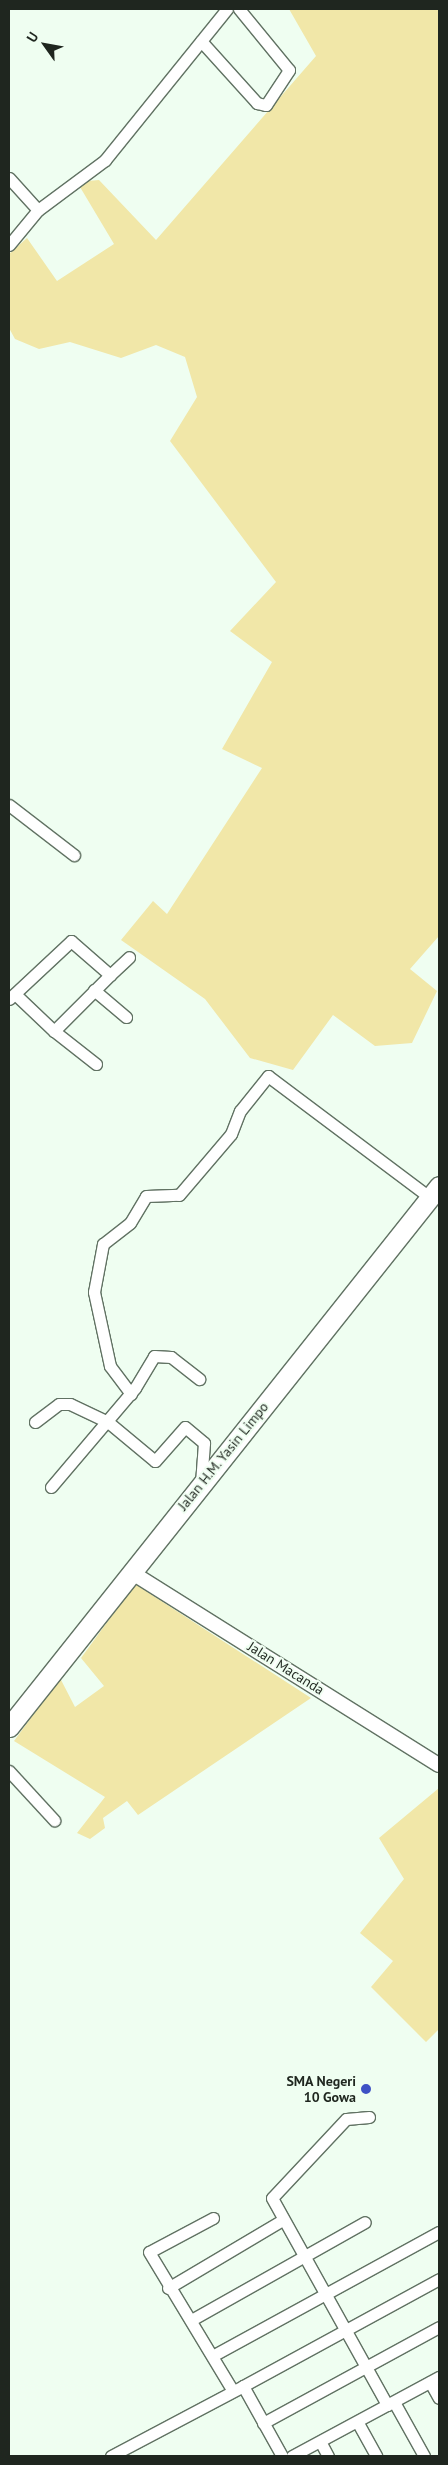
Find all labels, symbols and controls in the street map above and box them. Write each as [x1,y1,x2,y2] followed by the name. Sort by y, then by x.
[20,20,70,70] north arrow
[22,29,42,46] text: U
[174,1398,272,1514] street label: Jalan H.M. Yasin Limpo
[245,1638,327,1698] street label: Jalan Macanda
[286,2073,356,2106] place label: SMA Negeri 10 Gowa
[360,2083,372,2095] marker: SMA Negeri 10 Gowa

